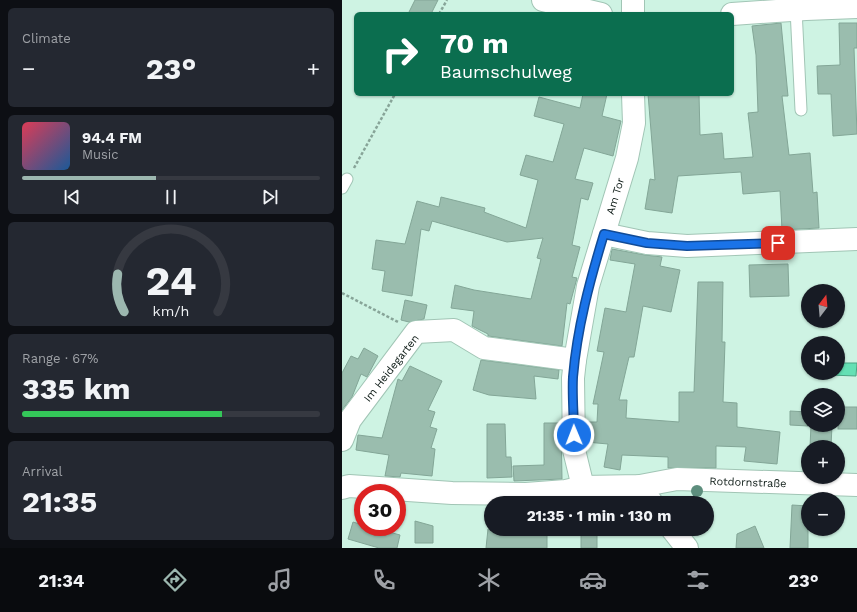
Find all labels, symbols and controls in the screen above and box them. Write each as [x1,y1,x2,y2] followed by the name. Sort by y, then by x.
[440,27,509,60] text: 70 m
[374,28,426,80] icon: right
[22,31,71,46] text: Climate
[146,51,196,86] text: 23°
[22,56,35,81] text: −
[307,56,320,81] text: +
[440,61,572,82] text: Baumschulweg
[82,129,142,147] text: 94.4 FM
[82,147,119,162] text: Music
[604,176,627,216] street label: Am Tor
[61,186,83,208] icon: previous
[160,186,182,208] icon: pause
[259,186,281,208] icon: next
[761,226,795,260] pin
[767,232,789,254] icon: arrive
[145,256,197,305] text: 24
[801,284,845,328] north arrow
[801,284,845,536] map controls
[153,303,189,319] text: km/h
[361,332,422,405] street label: Im Heidegarten
[801,336,845,380] button: sound
[22,351,98,366] text: Range · 67%
[22,371,131,406] text: 335 km
[801,388,845,432] button: layers
[553,414,595,456] position arrow
[801,440,845,484] button: +
[22,464,63,479] text: Arrival
[709,475,787,490] street label: Rotdornstraße
[22,484,97,519] text: 21:35
[354,484,406,536] speed limit sign: 30
[801,492,845,536] button: −
[527,507,671,525] text: 21:35 · 1 min · 130 m
[161,566,189,594] icon: directions
[266,566,294,594] icon: music
[370,566,398,594] icon: phone
[475,566,503,594] icon: climate
[579,566,607,594] icon: car
[684,566,712,594] icon: filters
[38,570,85,591] text: 21:34
[788,570,819,591] text: 23°

